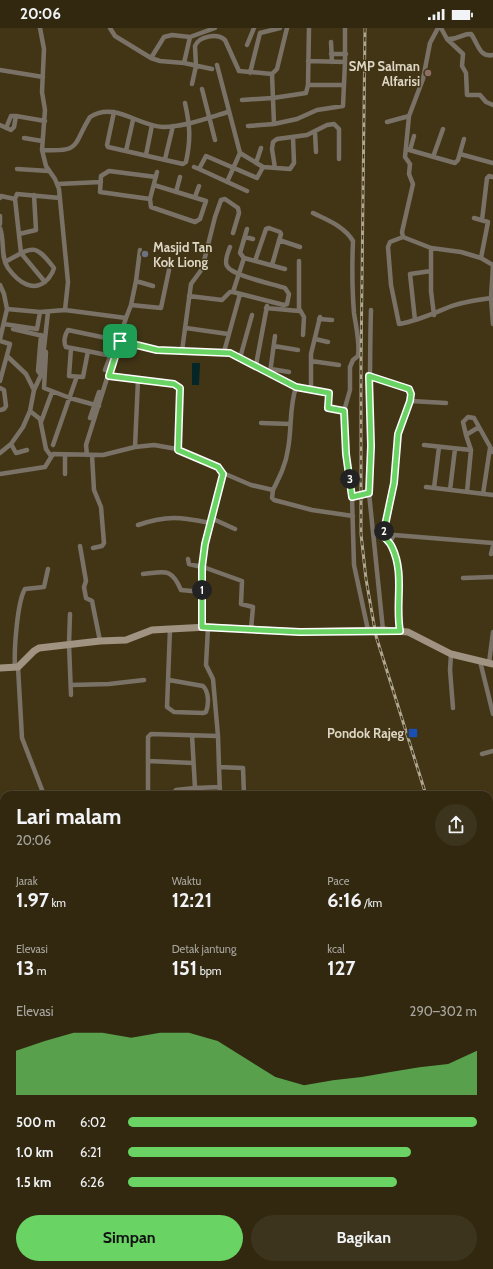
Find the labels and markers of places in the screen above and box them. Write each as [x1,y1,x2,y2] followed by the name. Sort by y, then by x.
[349,58,420,89] place label: SMP Salman Alfarisi
[423,68,433,78] marker: SMP Salman Alfarisi
[153,239,212,270] place label: Masjid Tan Kok Liong
[140,249,150,259] marker: Masjid Tan Kok Liong
[103,324,137,358] pin
[340,469,360,489] pin: 3
[374,521,394,541] pin: 2
[192,580,212,600] pin: 1
[327,725,404,741] place label: Pondok Rajeg
[407,727,419,739] marker: Pondok Rajeg

